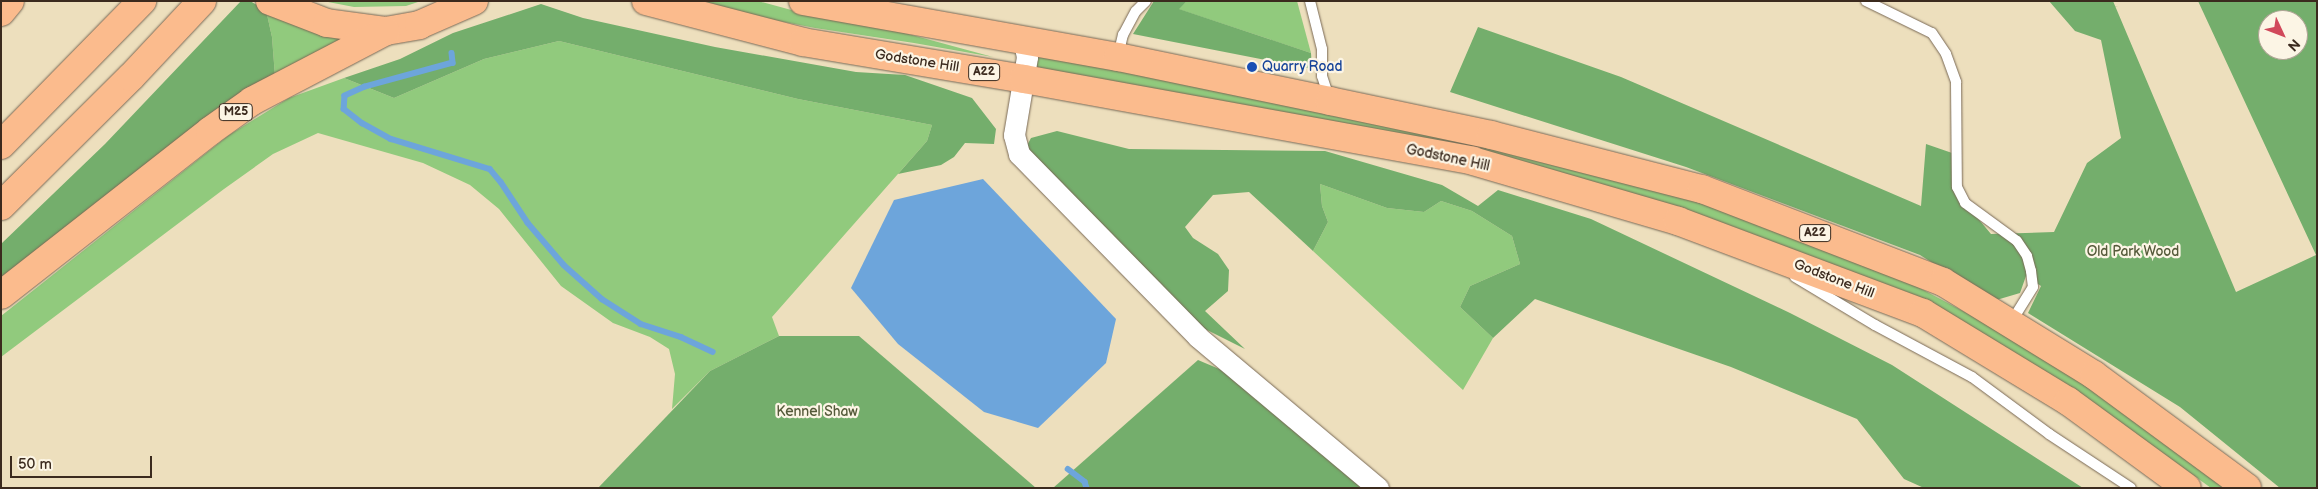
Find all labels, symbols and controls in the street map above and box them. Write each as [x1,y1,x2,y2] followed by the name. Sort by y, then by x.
[2258,10,2308,60] north arrow
[2284,35,2303,55] text: N
[874,46,960,76] street label: Godstone Hill
[1262,59,1343,75] place label: Quarry Road
[1246,61,1258,73] marker: Quarry Road
[968,62,1000,82] road number: A22
[218,102,254,121] road number: M25
[1405,141,1491,175] street label: Godstone Hill
[1799,224,1831,242] road number: A22
[2086,244,2180,260] park label: Old Park Wood
[1791,256,1877,302] street label: Godstone Hill
[776,404,858,420] park label: Kennel Shaw
[12,446,155,478] scale bar
[18,455,52,474] text: 50 m

